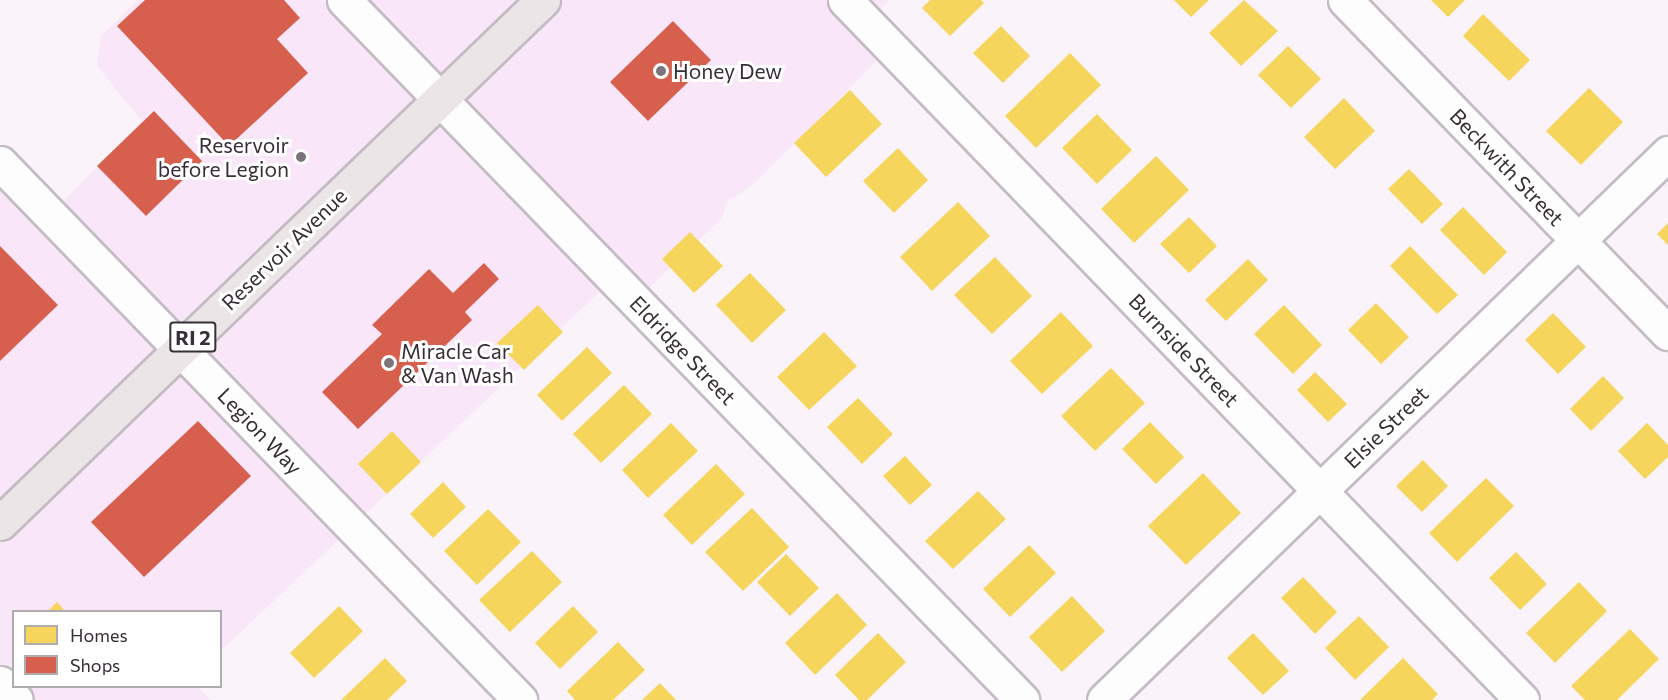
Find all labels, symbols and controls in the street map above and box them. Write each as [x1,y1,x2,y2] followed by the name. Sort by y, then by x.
[673,58,782,84] place label: Honey Dew
[654,64,668,78] marker: Honey Dew
[1445,103,1569,231] street label: Beckwith Street
[158,132,289,182] place label: Reservoir before Legion
[294,150,308,164] marker: Reservoir before Legion
[216,183,352,315] street label: Reservoir Avenue
[1124,288,1244,412] street label: Burnside Street
[625,290,741,410] street label: Eldridge Street
[169,320,217,354] road number: RI 2
[401,338,514,388] place label: Miracle Car & Van Wash
[382,356,396,370] marker: Miracle Car & Van Wash
[1339,381,1433,473] street label: Elsie Street
[213,383,307,479] street label: Legion Way
[12,610,222,688] legend
[70,624,128,646] text: Homes
[70,654,120,676] text: Shops

